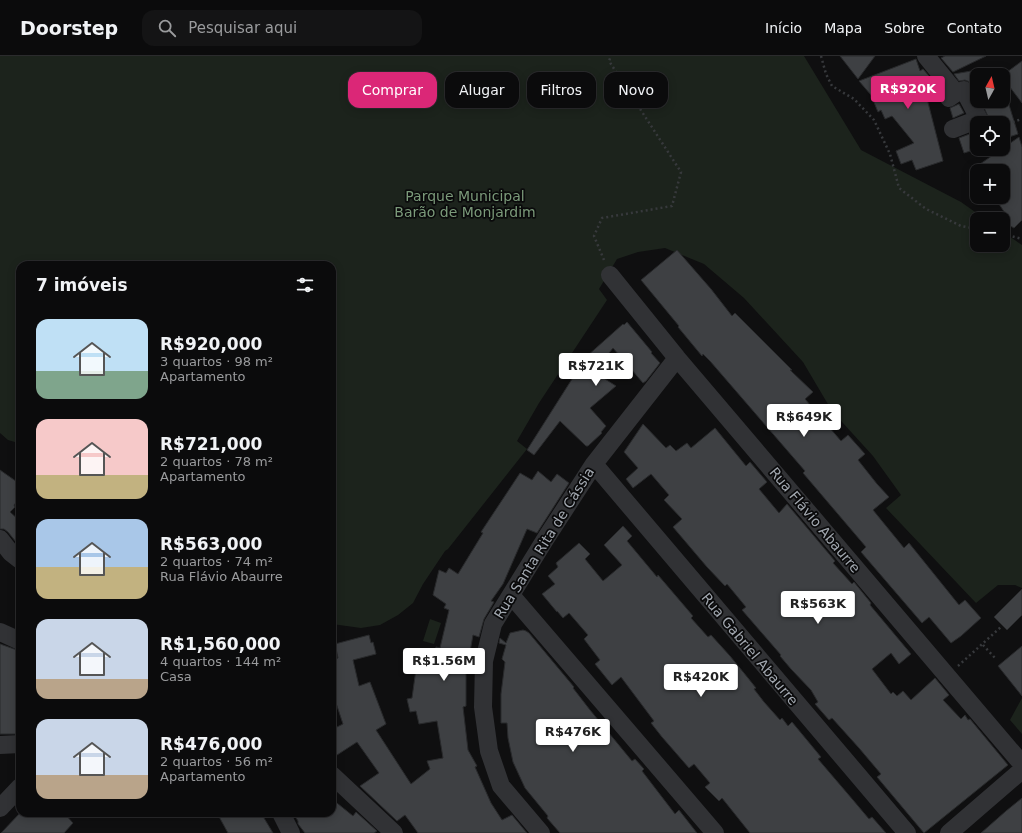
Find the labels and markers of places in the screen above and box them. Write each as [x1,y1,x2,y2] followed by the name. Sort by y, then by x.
[875,76,941,110] pin: R$920K
[563,353,629,387] pin: R$721K
[771,404,837,438] pin: R$649K
[785,591,851,625] pin: R$563K
[407,648,481,682] pin: R$1.56M
[668,664,734,698] pin: R$420K
[540,719,606,753] pin: R$476K

